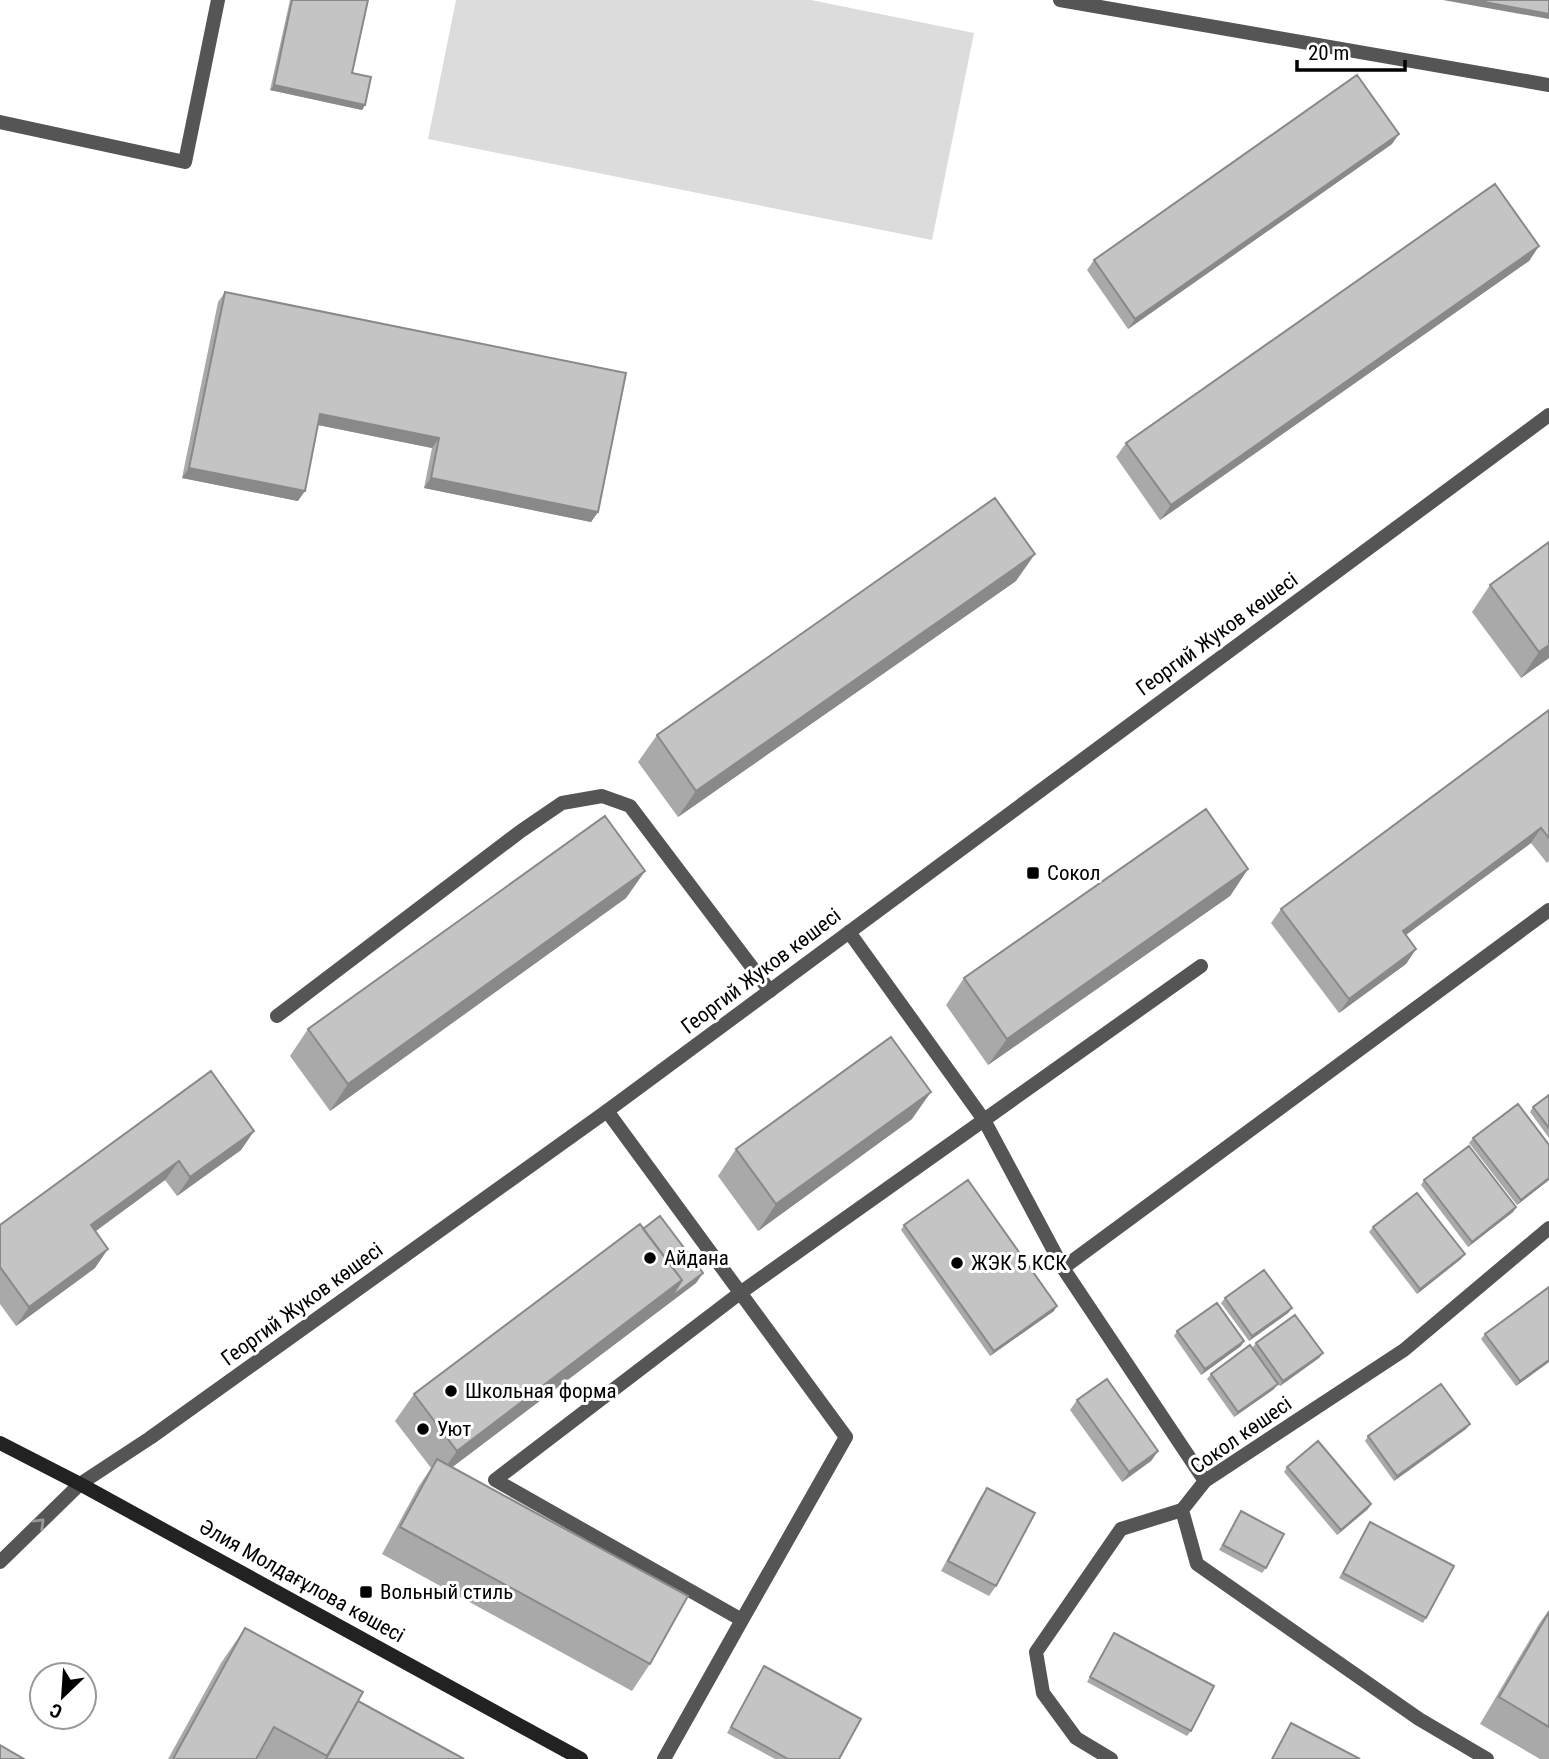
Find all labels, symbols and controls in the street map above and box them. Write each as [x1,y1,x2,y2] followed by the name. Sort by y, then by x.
[1297,28,1406,72] scale bar
[1308,41,1349,65] text: 20 m
[1132,567,1302,701] street label: Георгий Жуков көшесі
[1047,861,1100,885] place label: Сокол
[1025,865,1041,881] marker: Сокол
[677,903,845,1039] street label: Георгий Жуков көшесі
[217,1237,387,1371] street label: Георгий Жуков көшесі
[664,1246,729,1270] place label: Айдана
[642,1250,658,1266] marker: Айдана
[971,1251,1067,1275] place label: ЖЭК 5 КСК
[949,1255,965,1271] marker: ЖЭК 5 КСК
[465,1379,617,1403] place label: Школьная форма
[443,1383,459,1399] marker: Школьная форма
[1186,1391,1296,1479] street label: Сокол көшесі
[437,1417,471,1441] place label: Уют
[415,1421,431,1437] marker: Уют
[195,1515,409,1647] street label: Әлия Молдағұлова көшесі
[32,1518,45,1531] one-way arrow
[380,1580,513,1604] place label: Вольный стиль
[358,1584,374,1600] marker: Вольный стиль
[28,1661,98,1731] north arrow
[46,1698,66,1724] text: С

